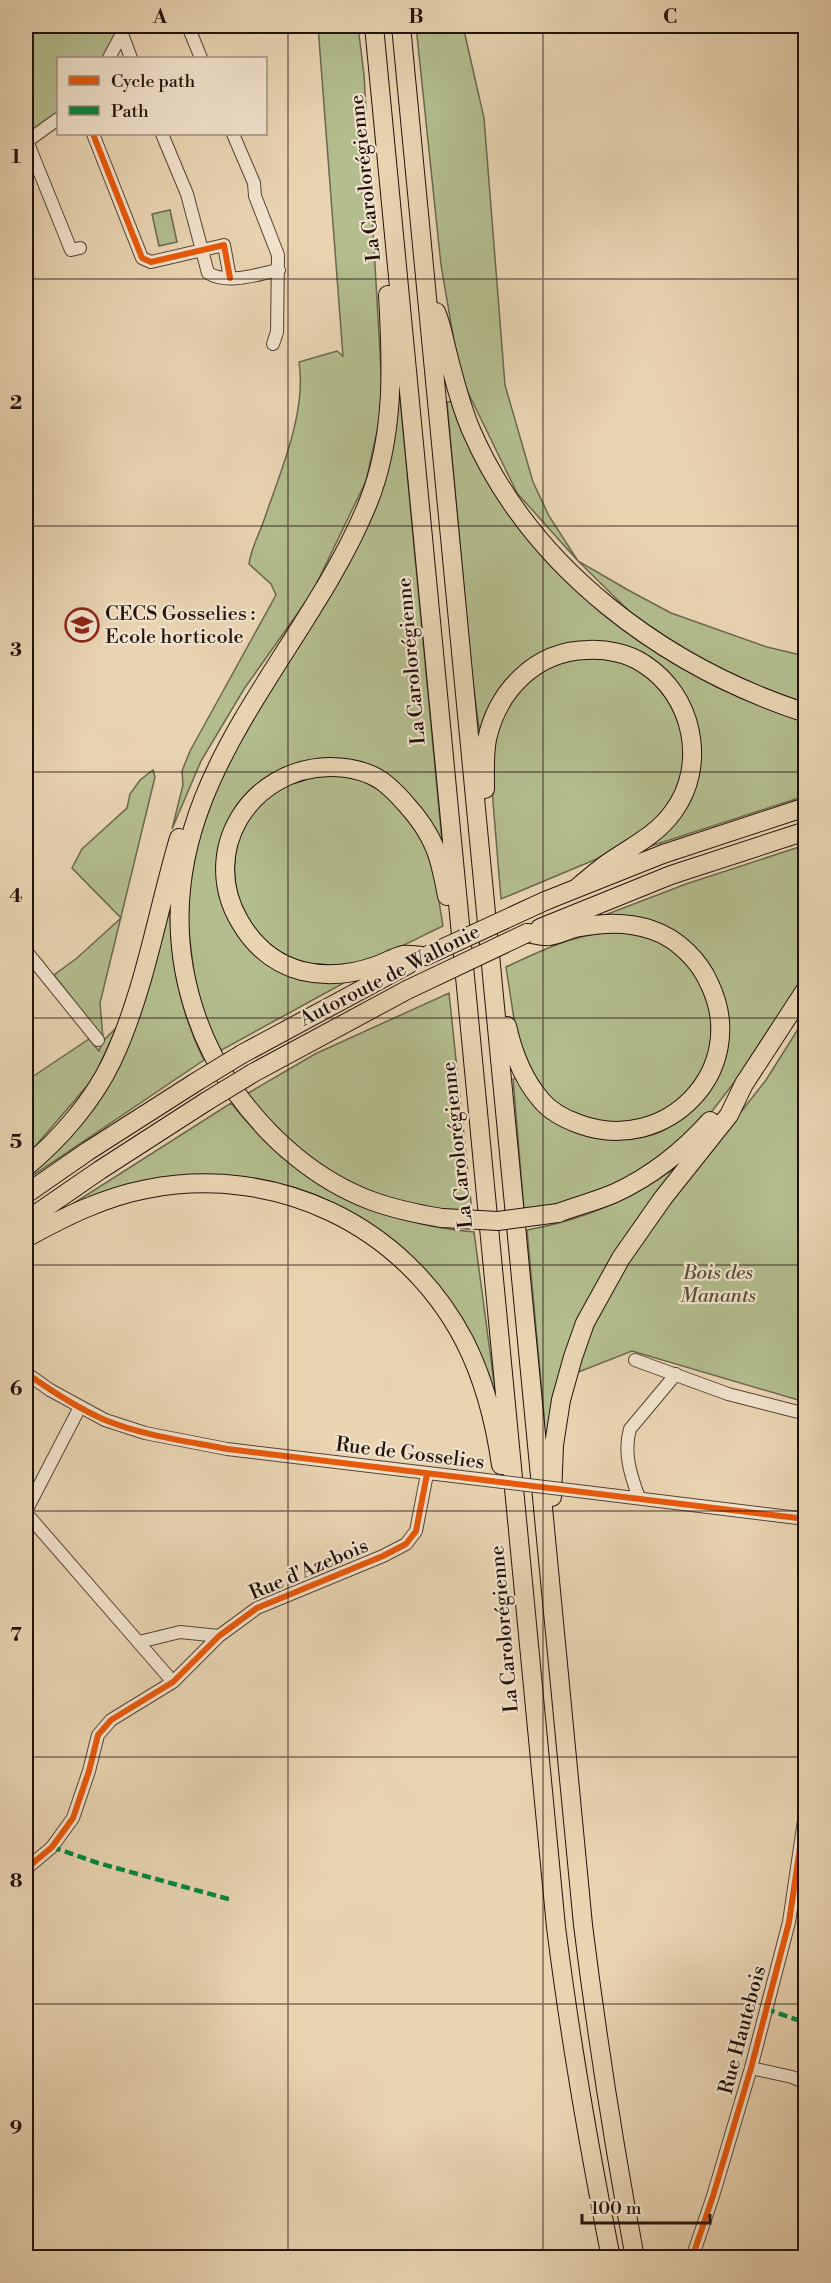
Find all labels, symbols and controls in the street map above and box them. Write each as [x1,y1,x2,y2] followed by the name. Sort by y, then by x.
[152,5,168,30] text: A
[408,5,424,30] text: B
[663,5,677,30] text: C
[57,57,267,135] legend
[111,70,195,93] text: Cycle path
[345,93,387,263] street label: La Carolorégienne
[111,100,149,123] text: Path
[11,145,21,170] text: 1
[10,391,22,416] text: 2
[392,576,432,746] street label: La Carolorégienne
[105,602,255,650] place label: CECS Gosselies : Ecole horticole
[64,607,100,643] school or university icon: CECS Gosselies : Ecole horticole
[10,638,22,663] text: 3
[9,884,23,909] text: 4
[295,920,485,1033] street label: Autoroute de Wallonie
[437,1060,479,1230] street label: La Carolorégienne
[10,1130,22,1155] text: 5
[680,1261,757,1309] park label: Bois des Manants
[10,1377,23,1402] text: 6
[334,1432,486,1476] street label: Rue de Gosselies
[246,1534,372,1606] street label: Rue d'Azebois
[485,1544,525,1714] street label: La Carolorégienne
[10,1623,22,1648] text: 7
[10,1869,23,1894] text: 8
[714,1963,772,2097] street label: Rue Hautebois
[10,2116,22,2141] text: 9
[582,2187,710,2225] scale bar
[591,2197,642,2220] text: 100 m

